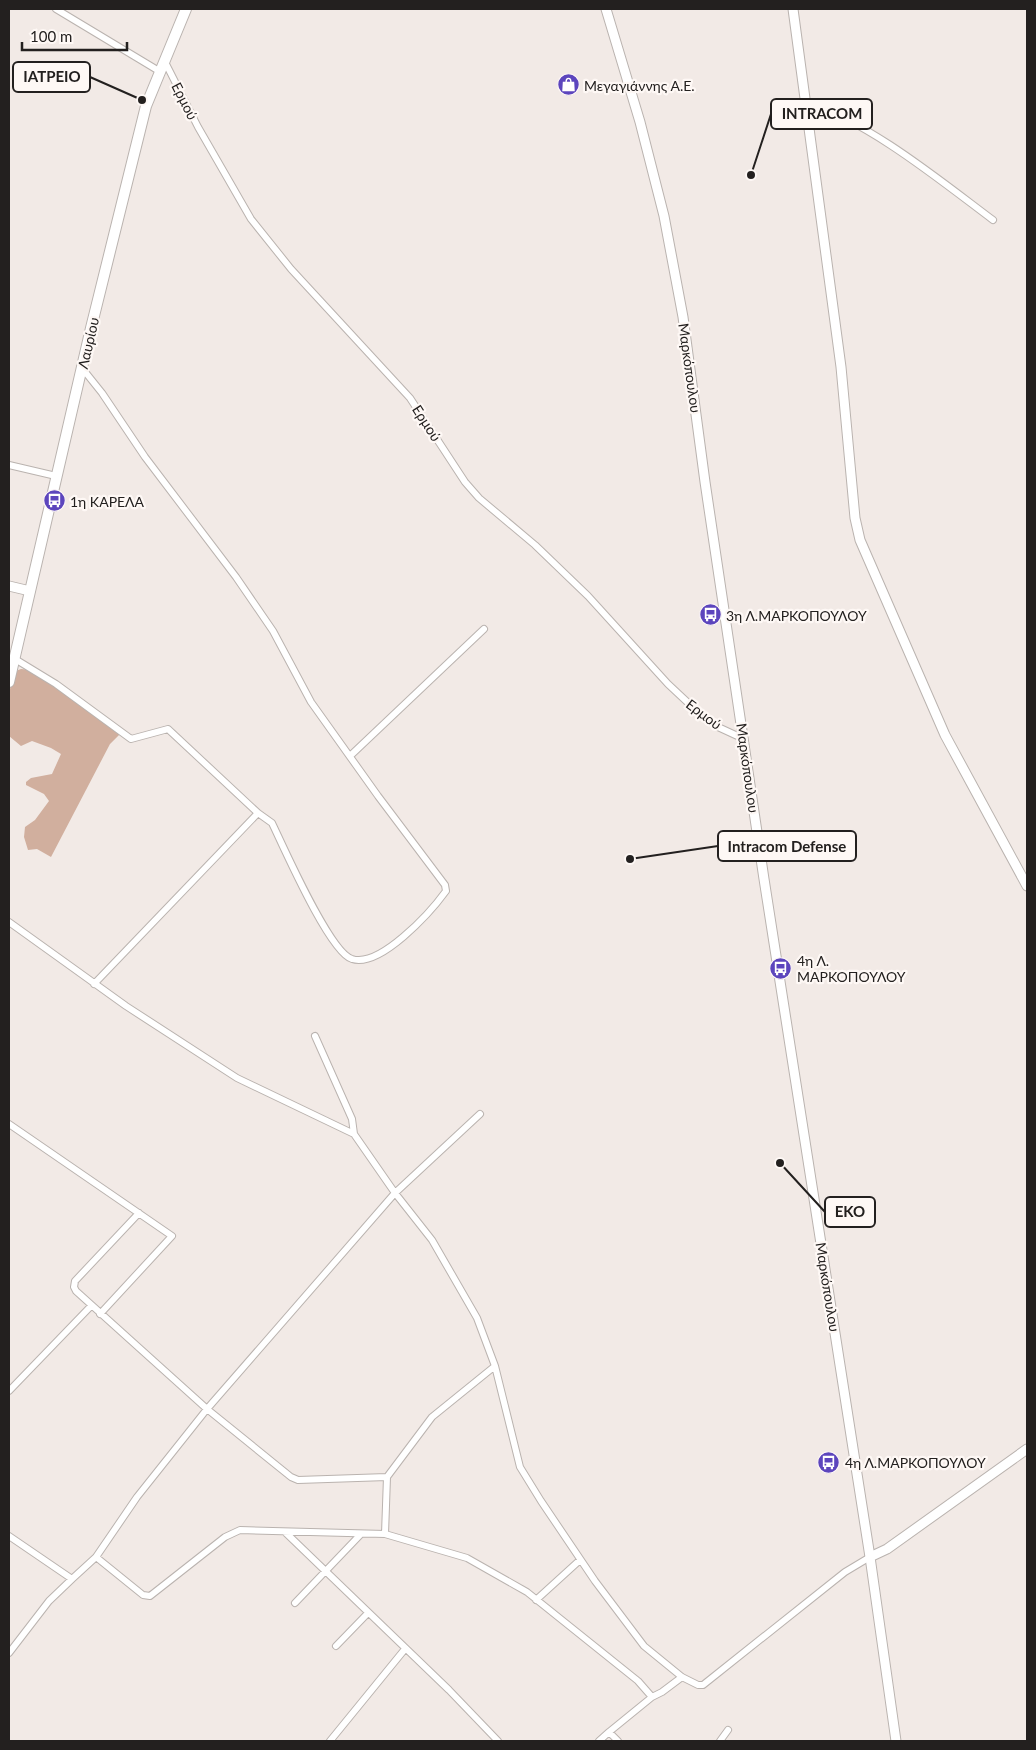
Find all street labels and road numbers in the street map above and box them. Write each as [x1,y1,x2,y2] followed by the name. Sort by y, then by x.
[168,79,202,123] street label: Ερμού
[74,315,102,371] street label: Λαυρίου
[675,322,705,414] street label: Μαρκόπουλου
[409,402,445,444] street label: Ερμού
[683,695,725,733] street label: Ερμού
[733,722,763,814] street label: Μαρκόπουλου
[813,1241,843,1333] street label: Μαρκόπουλου

